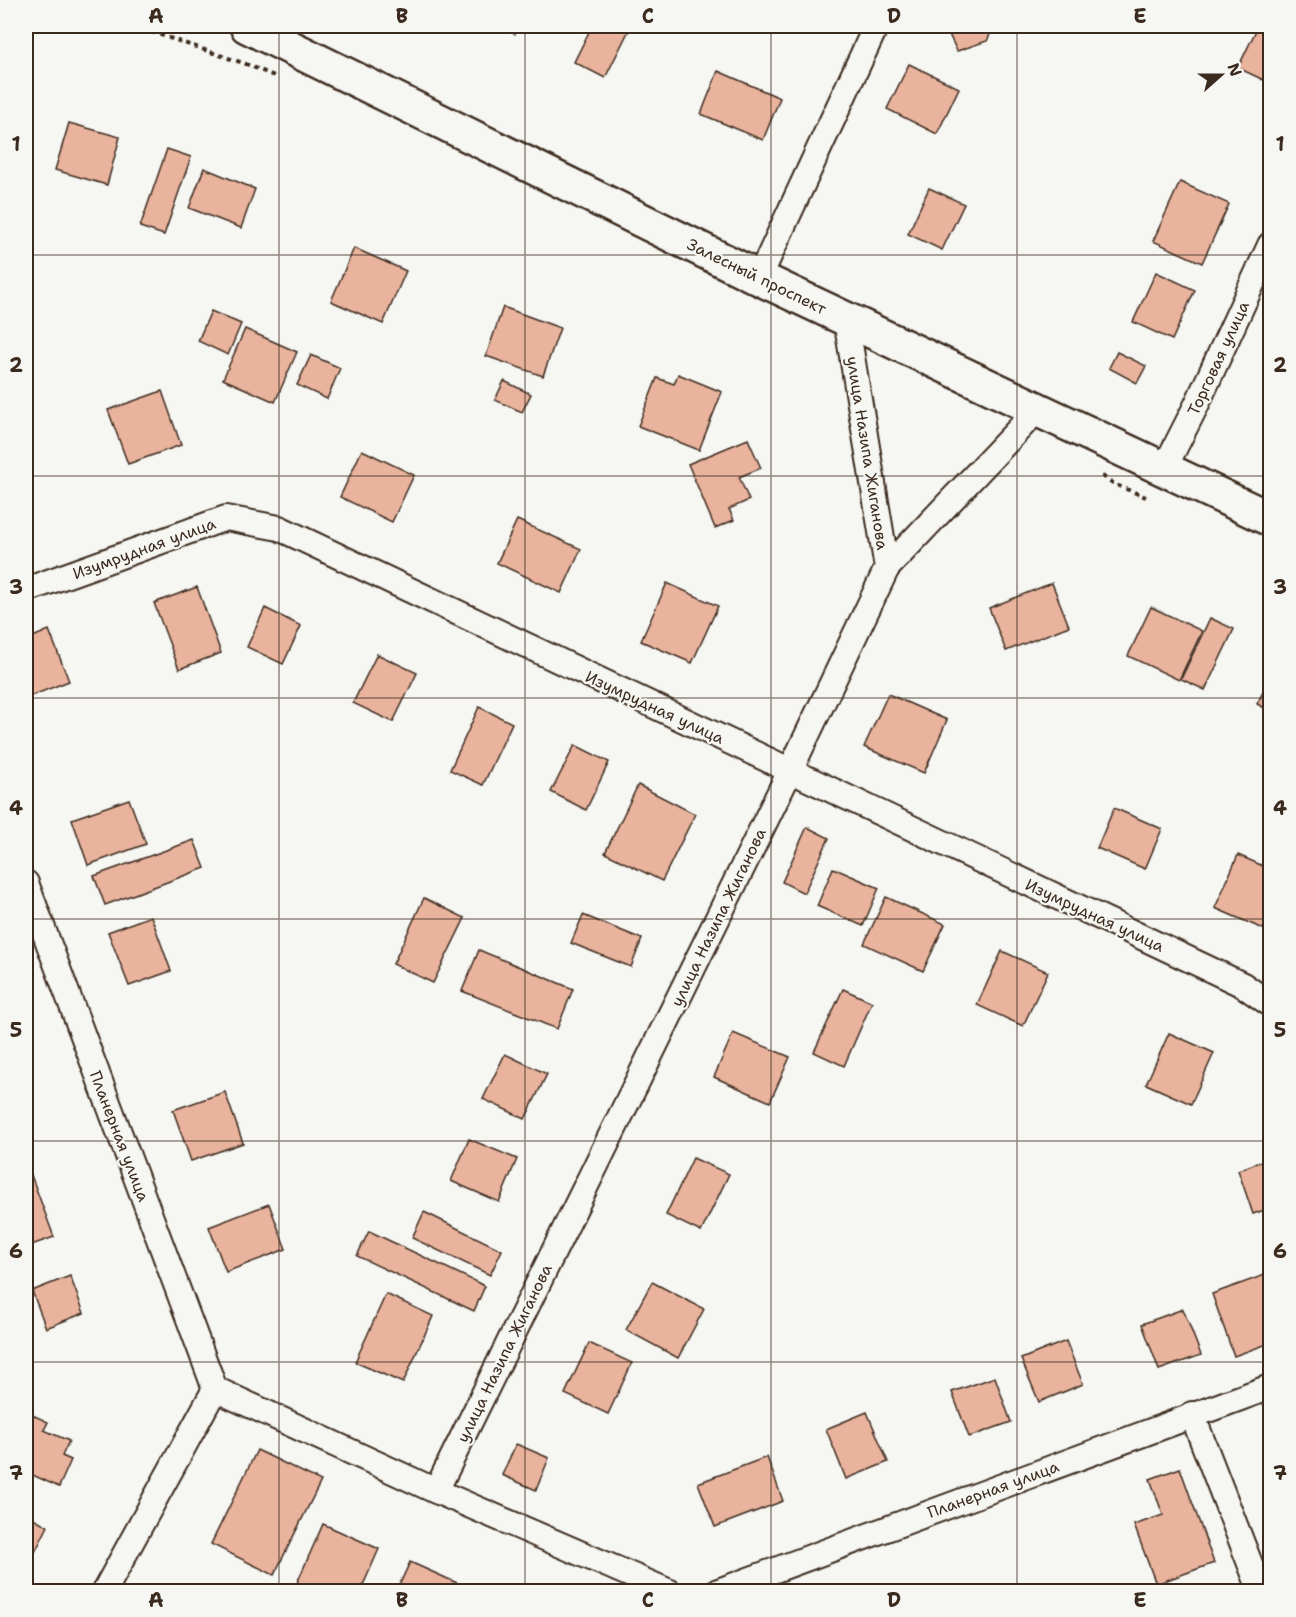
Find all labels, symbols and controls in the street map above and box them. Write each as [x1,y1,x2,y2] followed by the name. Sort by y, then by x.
[148,3,164,29] text: A
[396,3,408,29] text: B
[642,3,654,29] text: C
[887,3,901,29] text: D
[1133,3,1147,29] text: E
[1191,45,1251,105] north arrow
[1222,60,1247,79] text: N
[11,131,21,157] text: 1
[1275,131,1285,157] text: 1
[684,234,831,320] street label: Залесный проспект
[1183,298,1254,419] street label: Торговая улица
[9,352,23,378] text: 2
[1273,352,1287,378] text: 2
[842,355,893,552] street label: улица Назипа Жиганова
[70,513,219,584] street label: Изумрудная улица
[9,574,23,600] text: 3
[1273,574,1287,600] text: 3
[582,666,728,749] street label: Изумрудная улица
[9,795,23,821] text: 4
[1273,795,1287,821] text: 4
[666,825,771,1010] street label: улица Назипа Жиганова
[1022,874,1168,957] street label: Изумрудная улица
[10,1017,22,1043] text: 5
[1274,1017,1286,1043] text: 5
[85,1068,154,1205] street label: Планерная улица
[9,1238,23,1264] text: 6
[1273,1238,1287,1264] text: 6
[452,1261,557,1446] street label: улица Назипа Жиганова
[924,1456,1062,1523] street label: Планерная улица
[9,1460,23,1486] text: 7
[1273,1460,1287,1486] text: 7
[148,1587,164,1613] text: A
[396,1587,408,1613] text: B
[642,1587,654,1613] text: C
[887,1587,901,1613] text: D
[1133,1587,1147,1613] text: E

